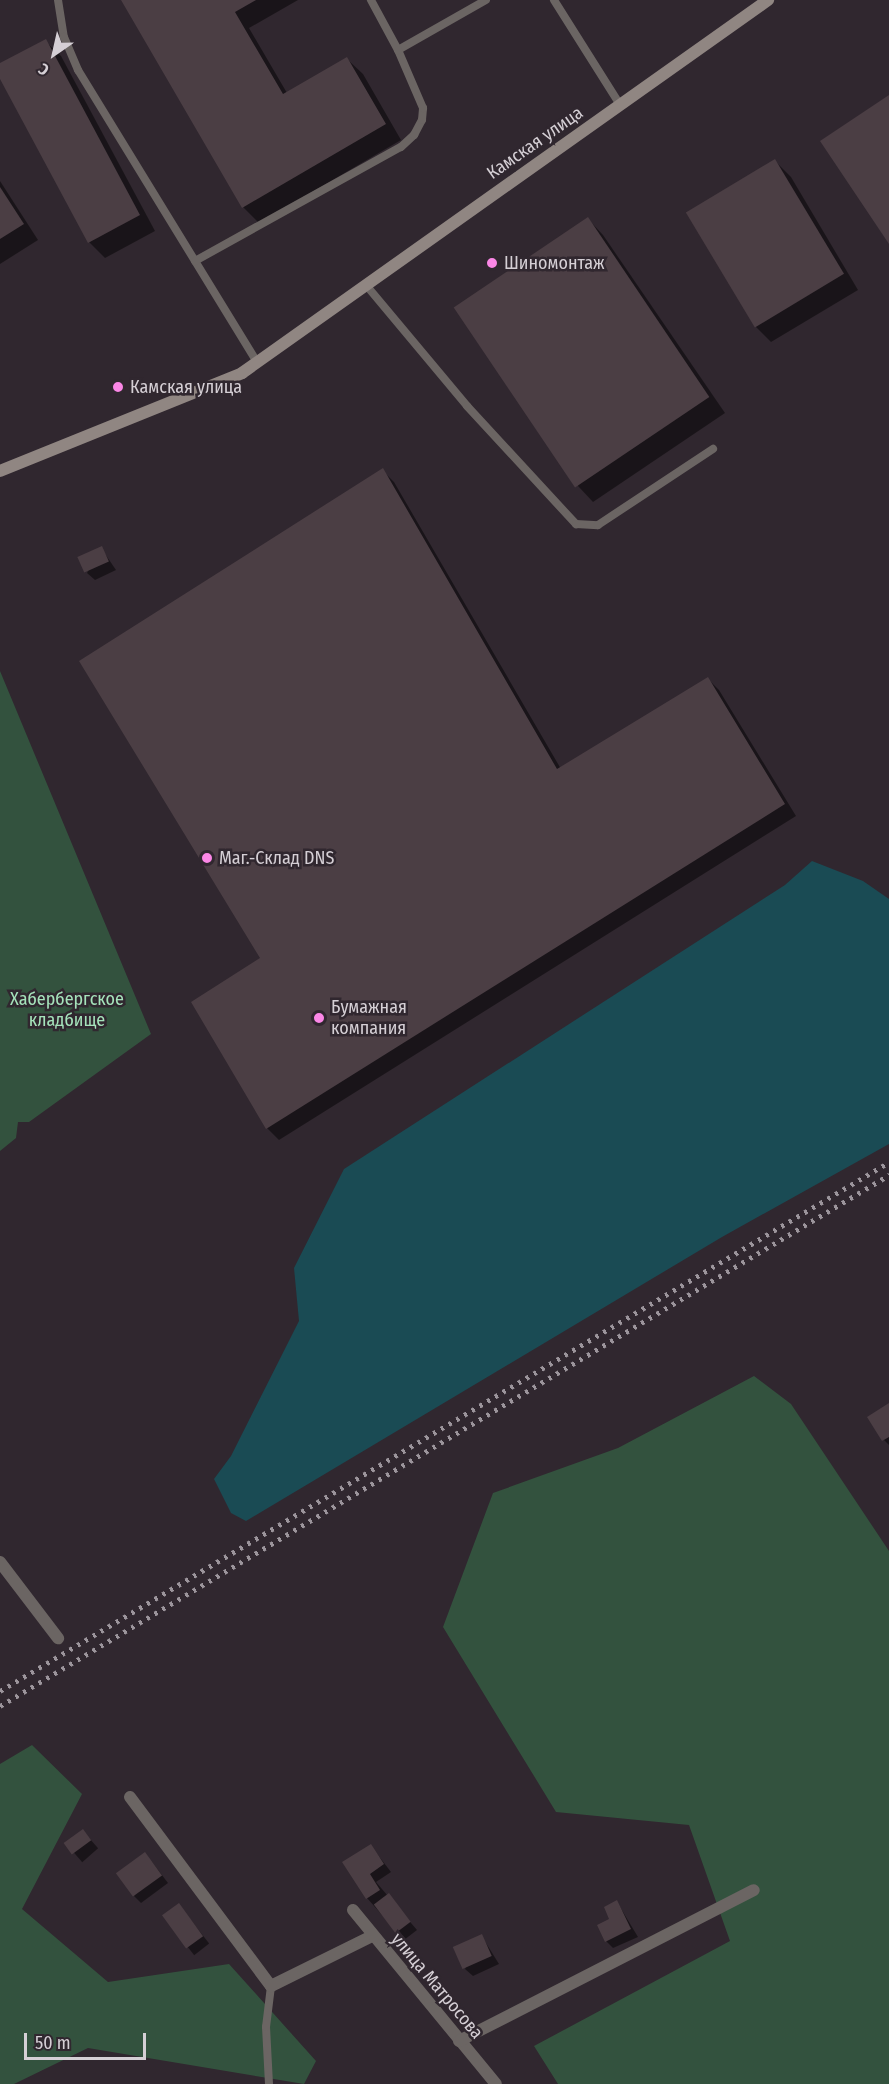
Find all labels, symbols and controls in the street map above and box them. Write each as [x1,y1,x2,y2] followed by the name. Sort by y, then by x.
[24,24,84,84] north arrow
[35,59,52,80] text: С
[483,102,587,184] street label: Камская улица
[504,252,605,274] place label: Шиномонтаж
[485,256,499,270] marker: Шиномонтаж
[130,376,242,398] place label: Камская улица
[111,380,125,394] marker: Камская улица
[219,847,334,869] place label: Маг.-Склад DNS
[200,851,214,865] marker: Маг.-Склад DNS
[10,989,124,1032] park label: Хабербергское кладбище
[331,997,407,1040] place label: Бумажная компания
[312,1011,326,1025] marker: Бумажная компания
[386,1929,488,2043] street label: улица Матросова
[27,2021,148,2059] scale bar
[35,2032,71,2054] text: 50 m

